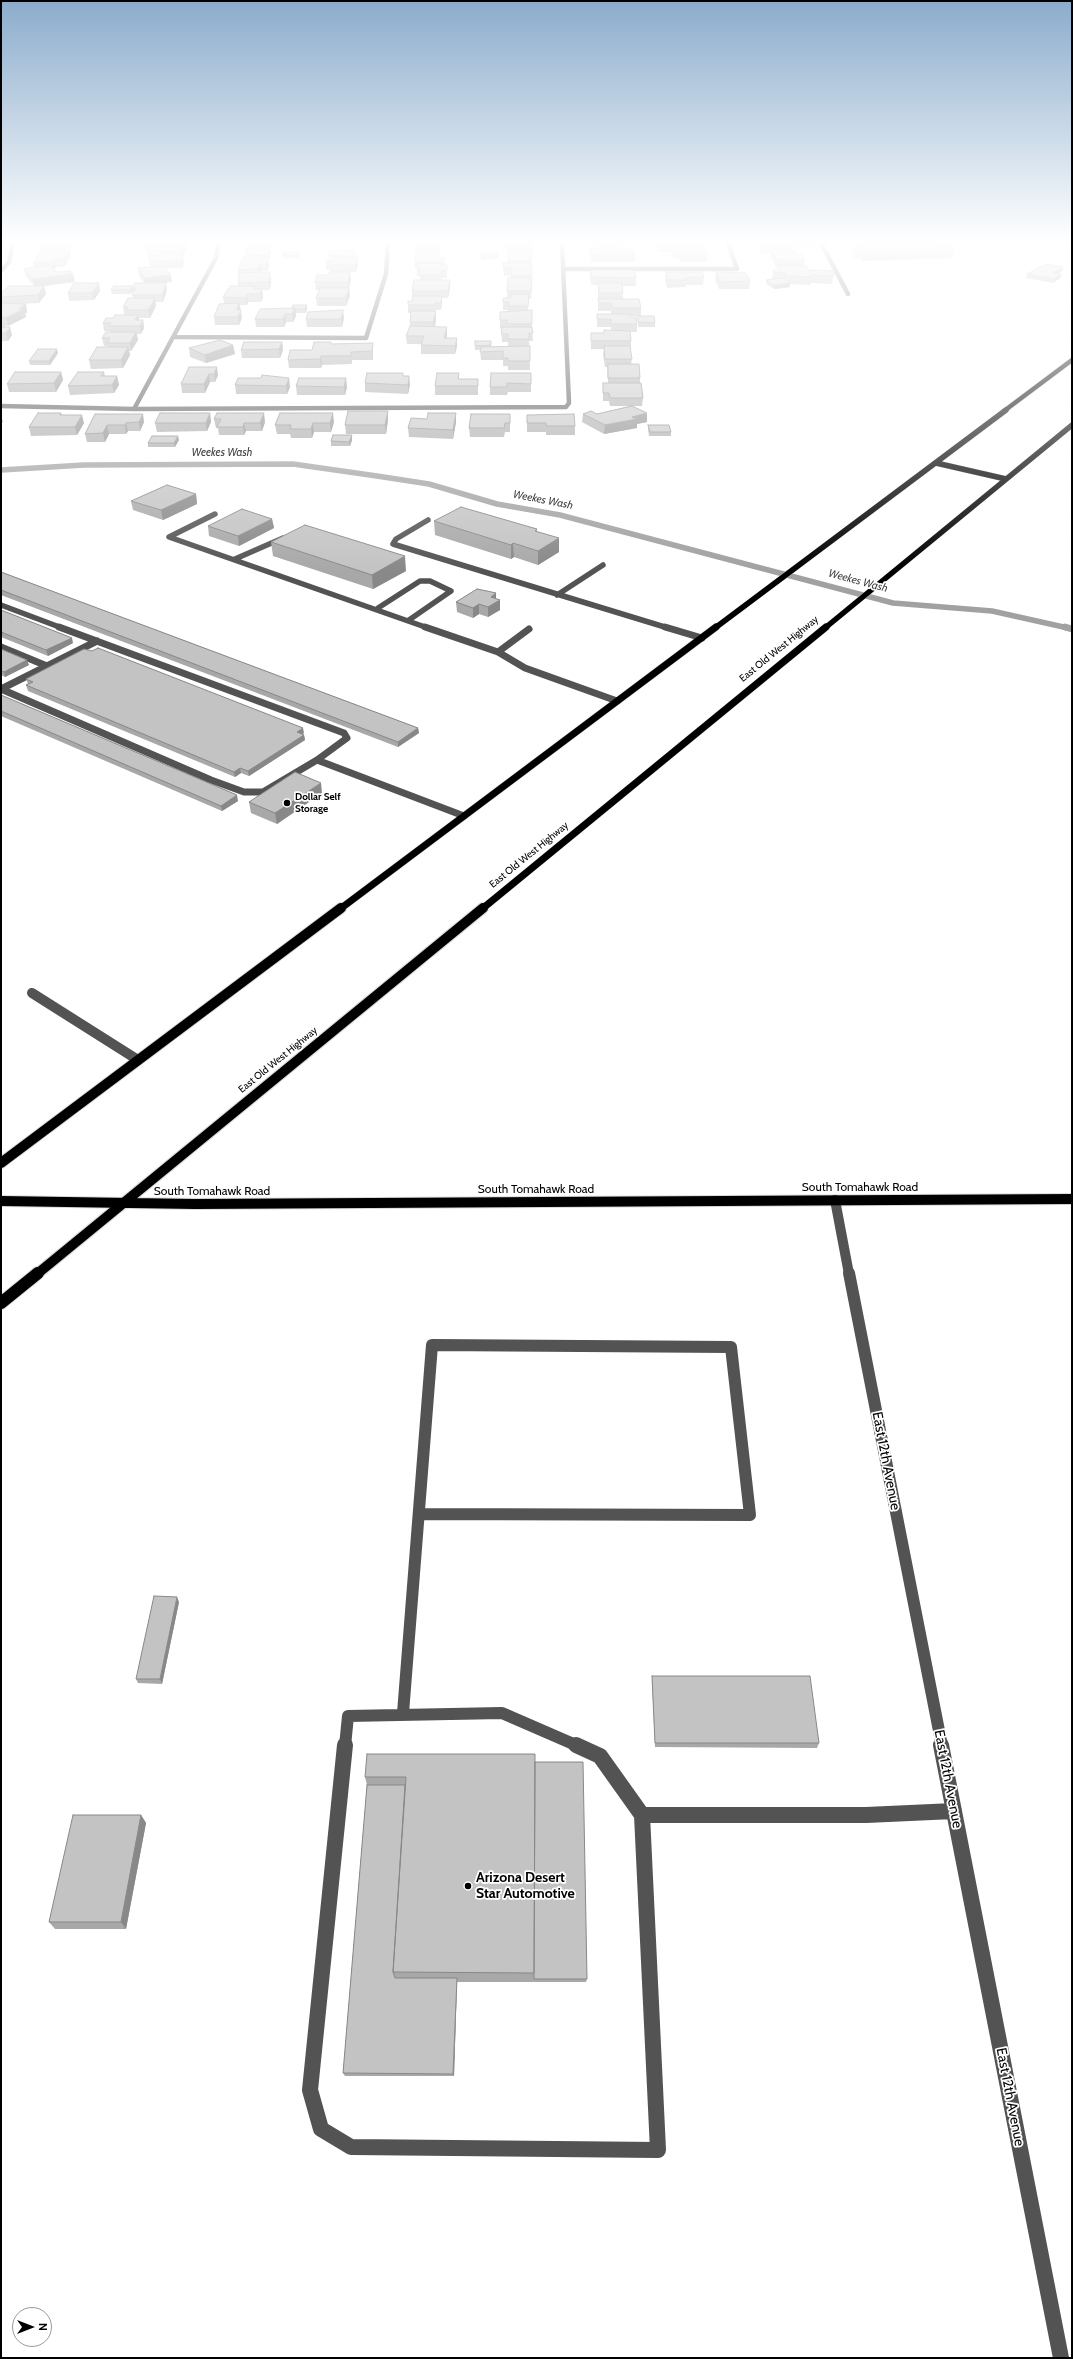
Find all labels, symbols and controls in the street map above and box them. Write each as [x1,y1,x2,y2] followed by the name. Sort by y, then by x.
[192,446,252,460] water label: Weekes Wash
[512,488,574,512] water label: Weekes Wash
[827,567,889,595] water label: Weekes Wash
[737,613,821,685] street label: East Old West Highway
[295,791,341,814] place label: Dollar Self Storage
[282,798,292,808] marker: Dollar Self Storage
[487,819,571,891] street label: East Old West Highway
[236,1024,320,1096] street label: East Old West Highway
[802,1180,918,1194] street label: South Tomahawk Road
[478,1182,594,1196] street label: South Tomahawk Road
[154,1184,270,1198] street label: South Tomahawk Road
[868,1410,904,1512] street label: East 12th Avenue
[930,1728,966,1830] street label: East 12th Avenue
[476,1870,575,1902] place label: Arizona Desert Star Automotive
[463,1881,473,1891] marker: Arizona Desert Star Automotive
[992,2046,1028,2148] street label: East 12th Avenue
[12,2307,52,2347] north arrow
[36,2323,50,2331] text: N

